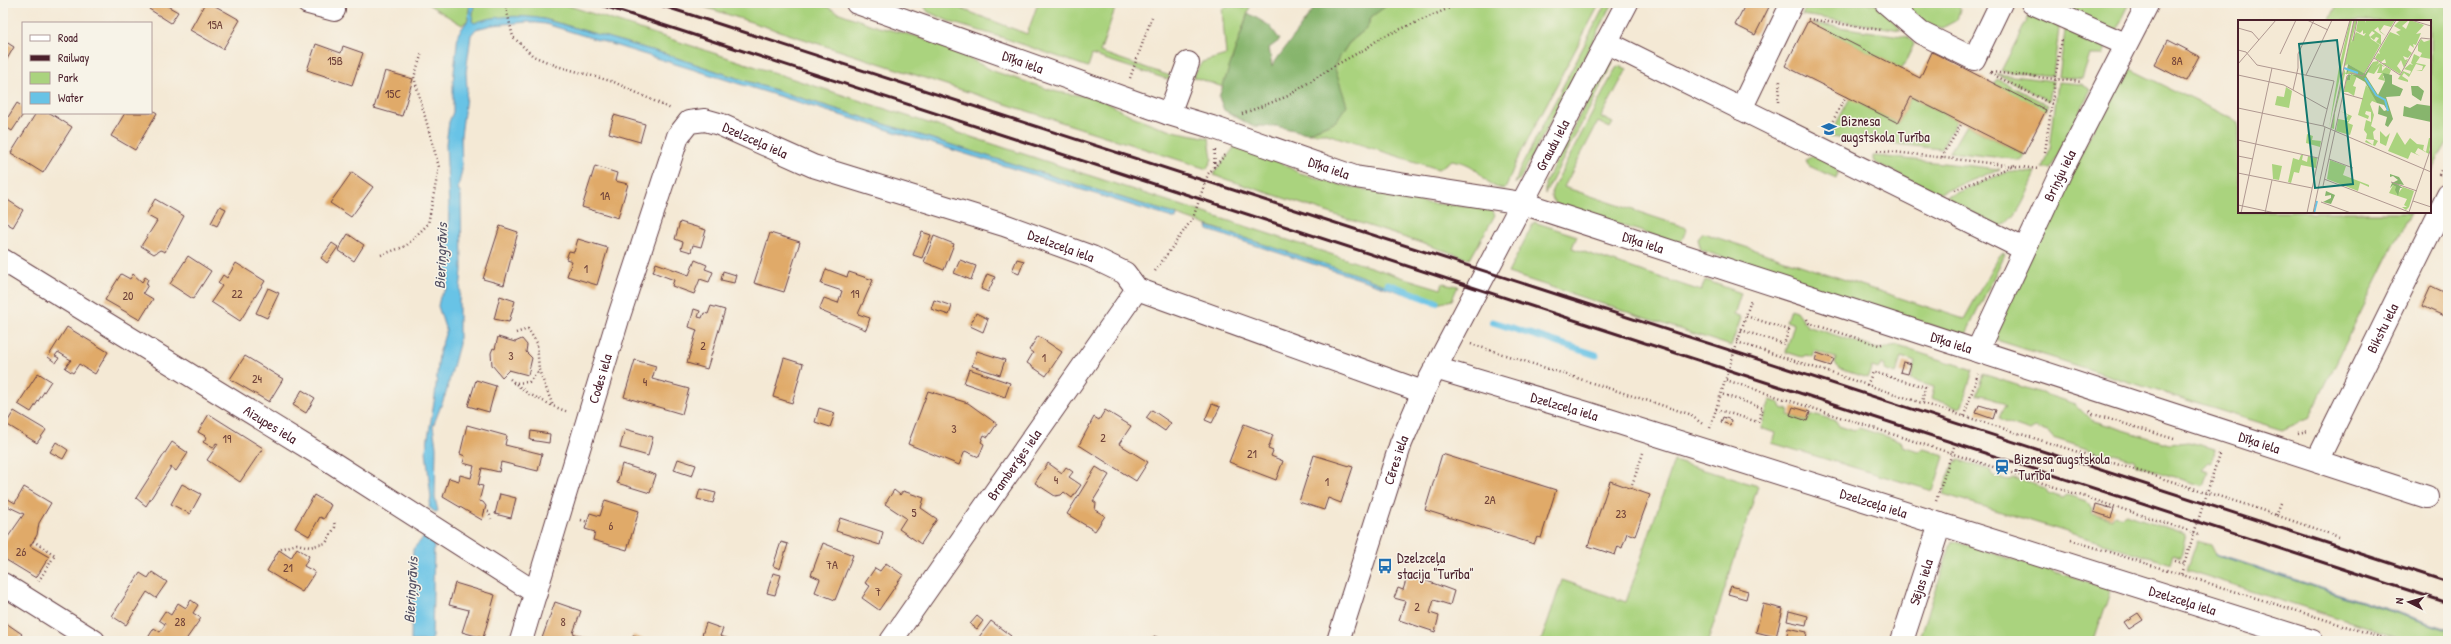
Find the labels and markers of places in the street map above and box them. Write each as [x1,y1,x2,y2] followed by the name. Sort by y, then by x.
[1841,111,1930,147] place label: Biznesa augstskola Turība
[1820,120,1838,138] school or university icon: Biznesa augstskola Turība
[2014,449,2110,484] place label: Biznesa augstskola "Turība"
[1993,458,2011,476] station icon: Biznesa augstskola "Turība"
[1397,548,1474,584] place label: Dzelzceļa stacija "Turība"
[1376,557,1394,575] bus stop icon: Dzelzceļa stacija "Turība"

